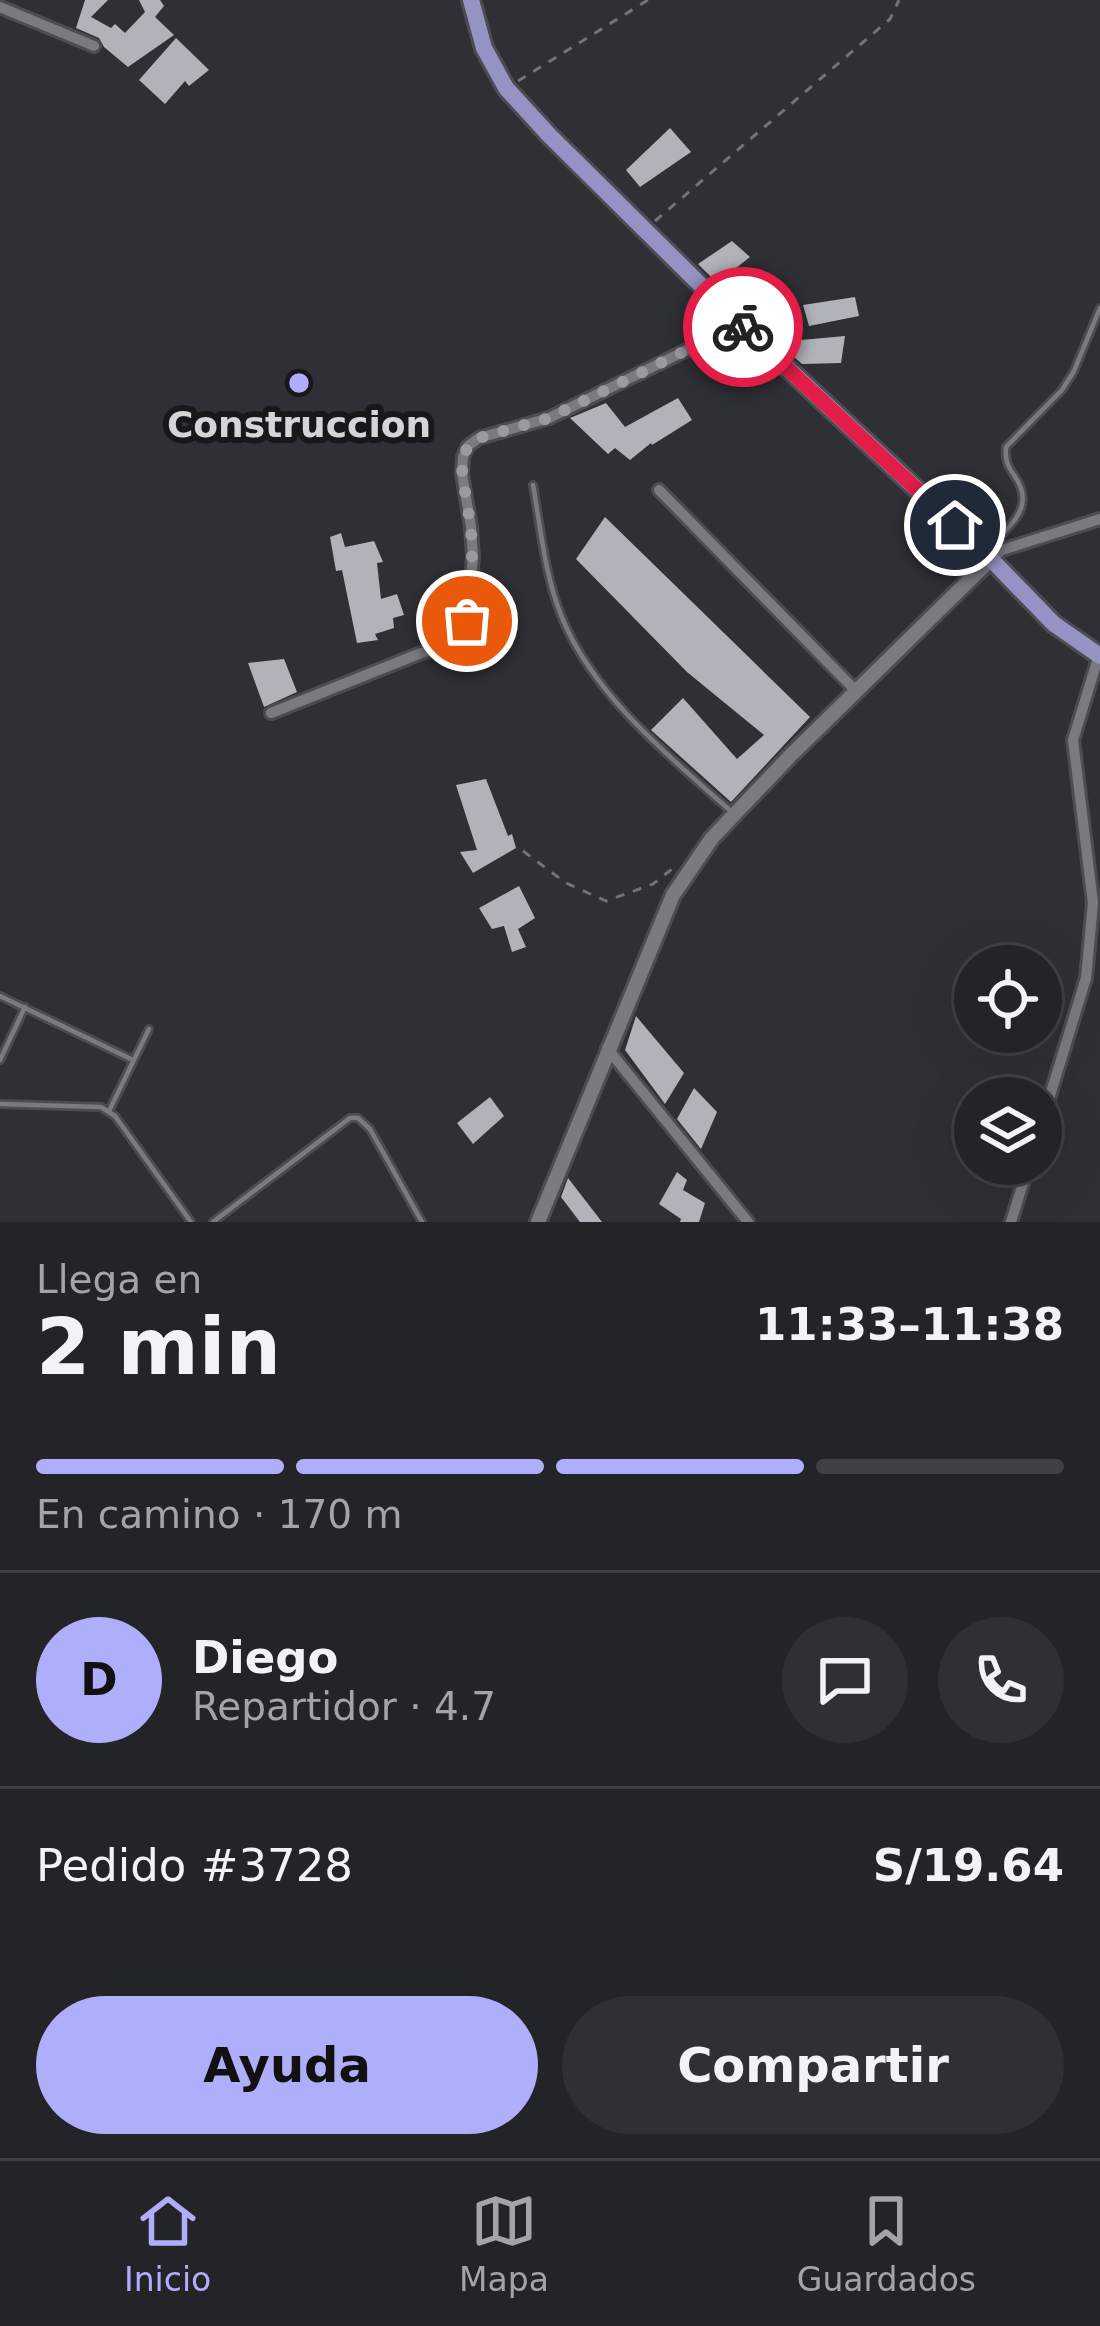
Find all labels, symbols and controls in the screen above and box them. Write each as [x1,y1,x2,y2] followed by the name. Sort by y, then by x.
[683,267,803,387] courier
[710,294,776,360] icon: bike
[286,370,312,396] marker: Construccion
[167,404,431,445] place label: Construccion
[904,474,1006,576] pin
[922,492,988,558] icon: home
[416,570,518,672] pin
[434,588,500,654] icon: bag
[954,945,1062,1185] map controls
[954,945,1062,1053] button: locate
[954,1077,1062,1185] button: layers
[36,1257,202,1302] text: Llega en
[755,1298,1064,1351] text: 11:33–11:38
[36,1302,281,1392] text: 2 min
[36,1492,403,1537] text: En camino · 170 m
[782,1617,908,1743] button: chat
[938,1617,1064,1743] button: phone
[192,1631,338,1684] text: Diego
[80,1653,118,1706] text: D
[192,1684,496,1729] text: Repartidor · 4.7
[36,1839,353,1892] text: Pedido #3728
[873,1839,1064,1892] text: S/19.64
[36,1996,538,2134] button: Ayuda
[562,1996,1064,2134] button: Compartir
[124,2188,211,2299] tab: Inicio
[459,2188,549,2299] tab: Mapa
[797,2188,976,2299] tab: Guardados

